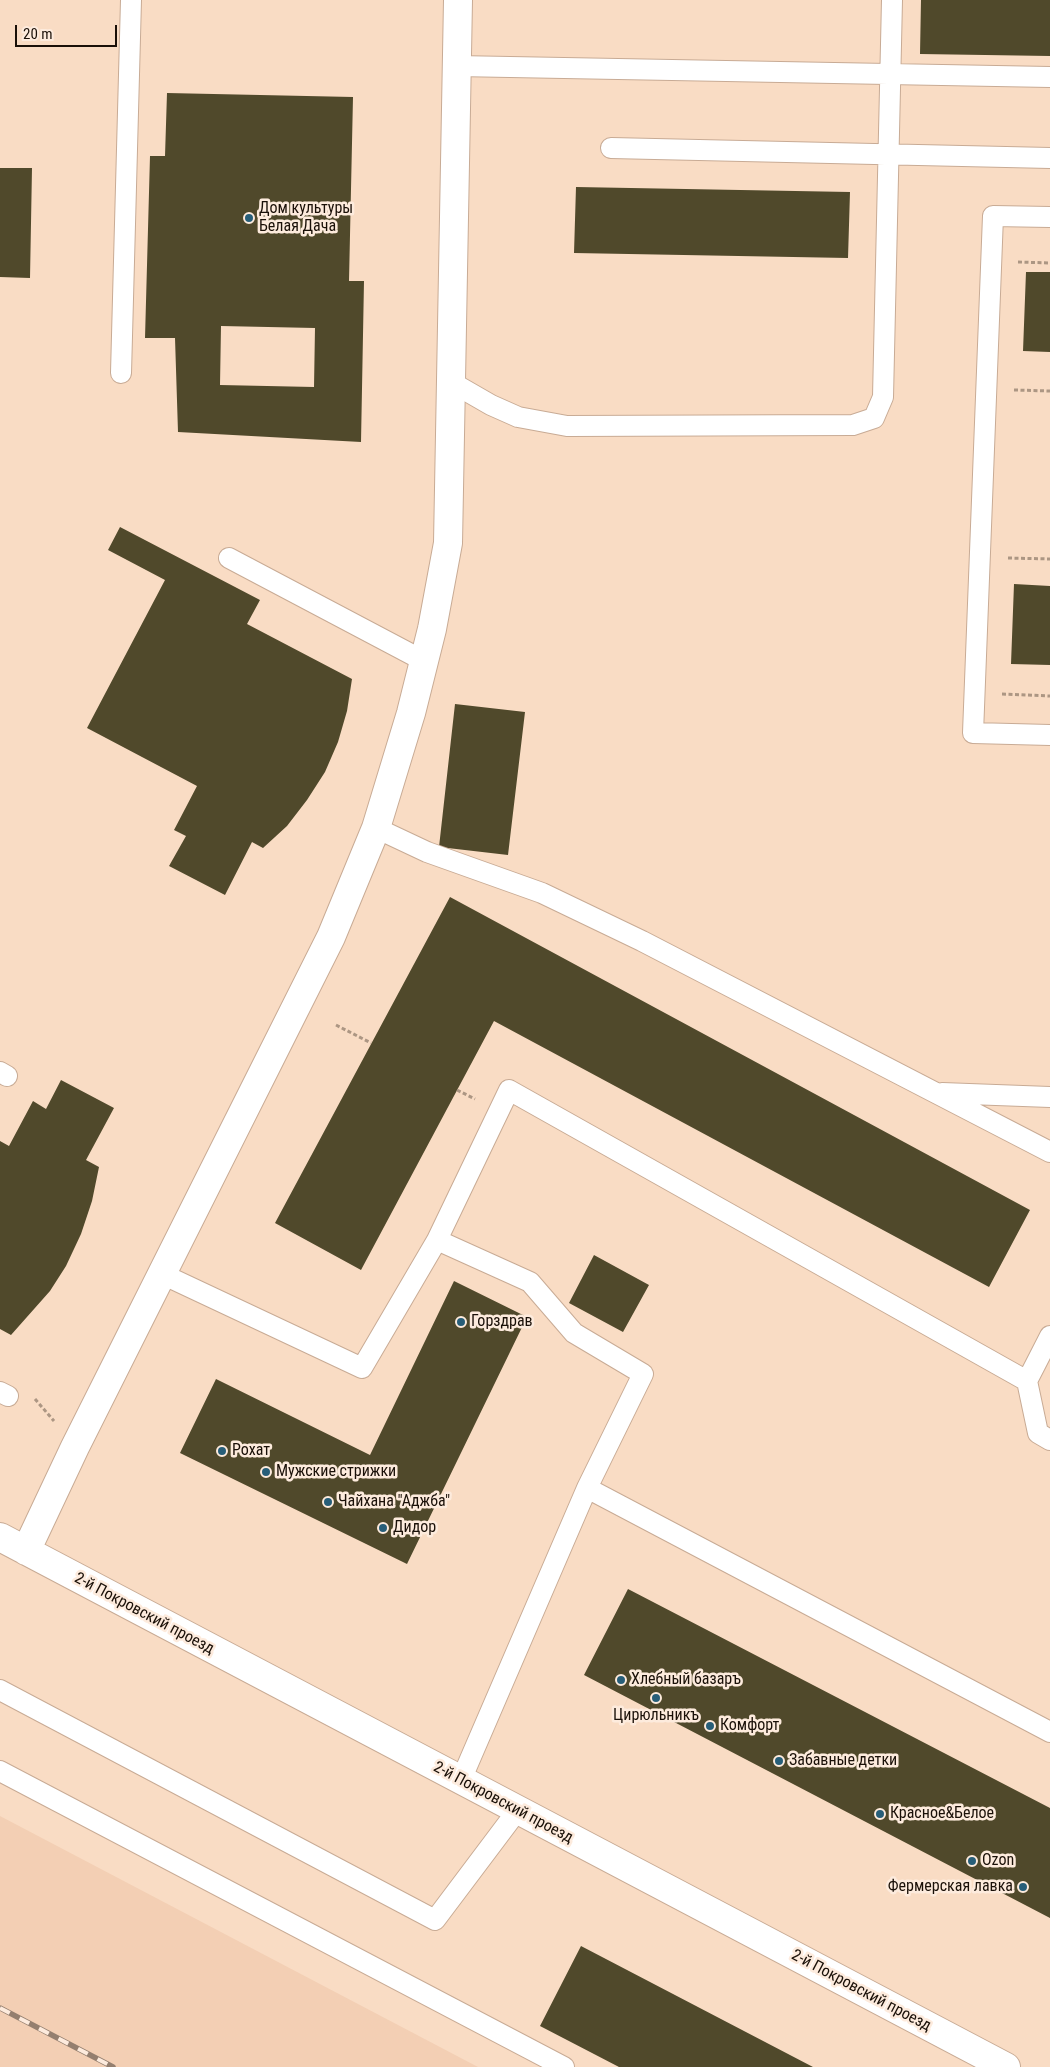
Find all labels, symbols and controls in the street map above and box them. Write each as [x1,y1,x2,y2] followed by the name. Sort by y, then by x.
[18,15,120,47] scale bar
[23,25,53,43] text: 20 m
[259,199,353,237] place label: Дом культуры Белая Дача
[243,212,255,224] marker: Дом культуры Белая Дача
[471,1312,533,1332] place label: Горздрав
[455,1316,467,1328] marker: Горздрав
[232,1441,270,1461] place label: Рохат
[216,1445,228,1457] marker: Рохат
[276,1462,396,1482] place label: Мужские стрижки
[260,1466,272,1478] marker: Мужские стрижки
[338,1492,450,1512] place label: Чайхана "Аджба"
[322,1496,334,1508] marker: Чайхана "Аджба"
[393,1518,436,1538] place label: Дидор
[377,1522,389,1534] marker: Дидор
[71,1569,217,1659] street label: 2-й Покровский проезд
[631,1670,741,1690] place label: Хлебный базаръ
[615,1674,627,1686] marker: Хлебный базаръ
[650,1692,662,1704] marker: Цирюльникъ
[613,1706,699,1726] place label: Цирюльникъ
[720,1716,779,1736] place label: Комфорт
[704,1720,716,1732] marker: Комфорт
[789,1751,897,1771] place label: Забавные детки
[773,1755,785,1767] marker: Забавные детки
[430,1758,576,1848] street label: 2-й Покровский проезд
[890,1804,994,1824] place label: Красное&Белое
[874,1808,886,1820] marker: Красное&Белое
[982,1851,1014,1871] place label: Ozon
[966,1855,978,1867] marker: Ozon
[888,1877,1013,1897] place label: Фермерская лавка
[1017,1881,1029,1893] marker: Фермерская лавка
[788,1946,934,2036] street label: 2-й Покровский проезд

